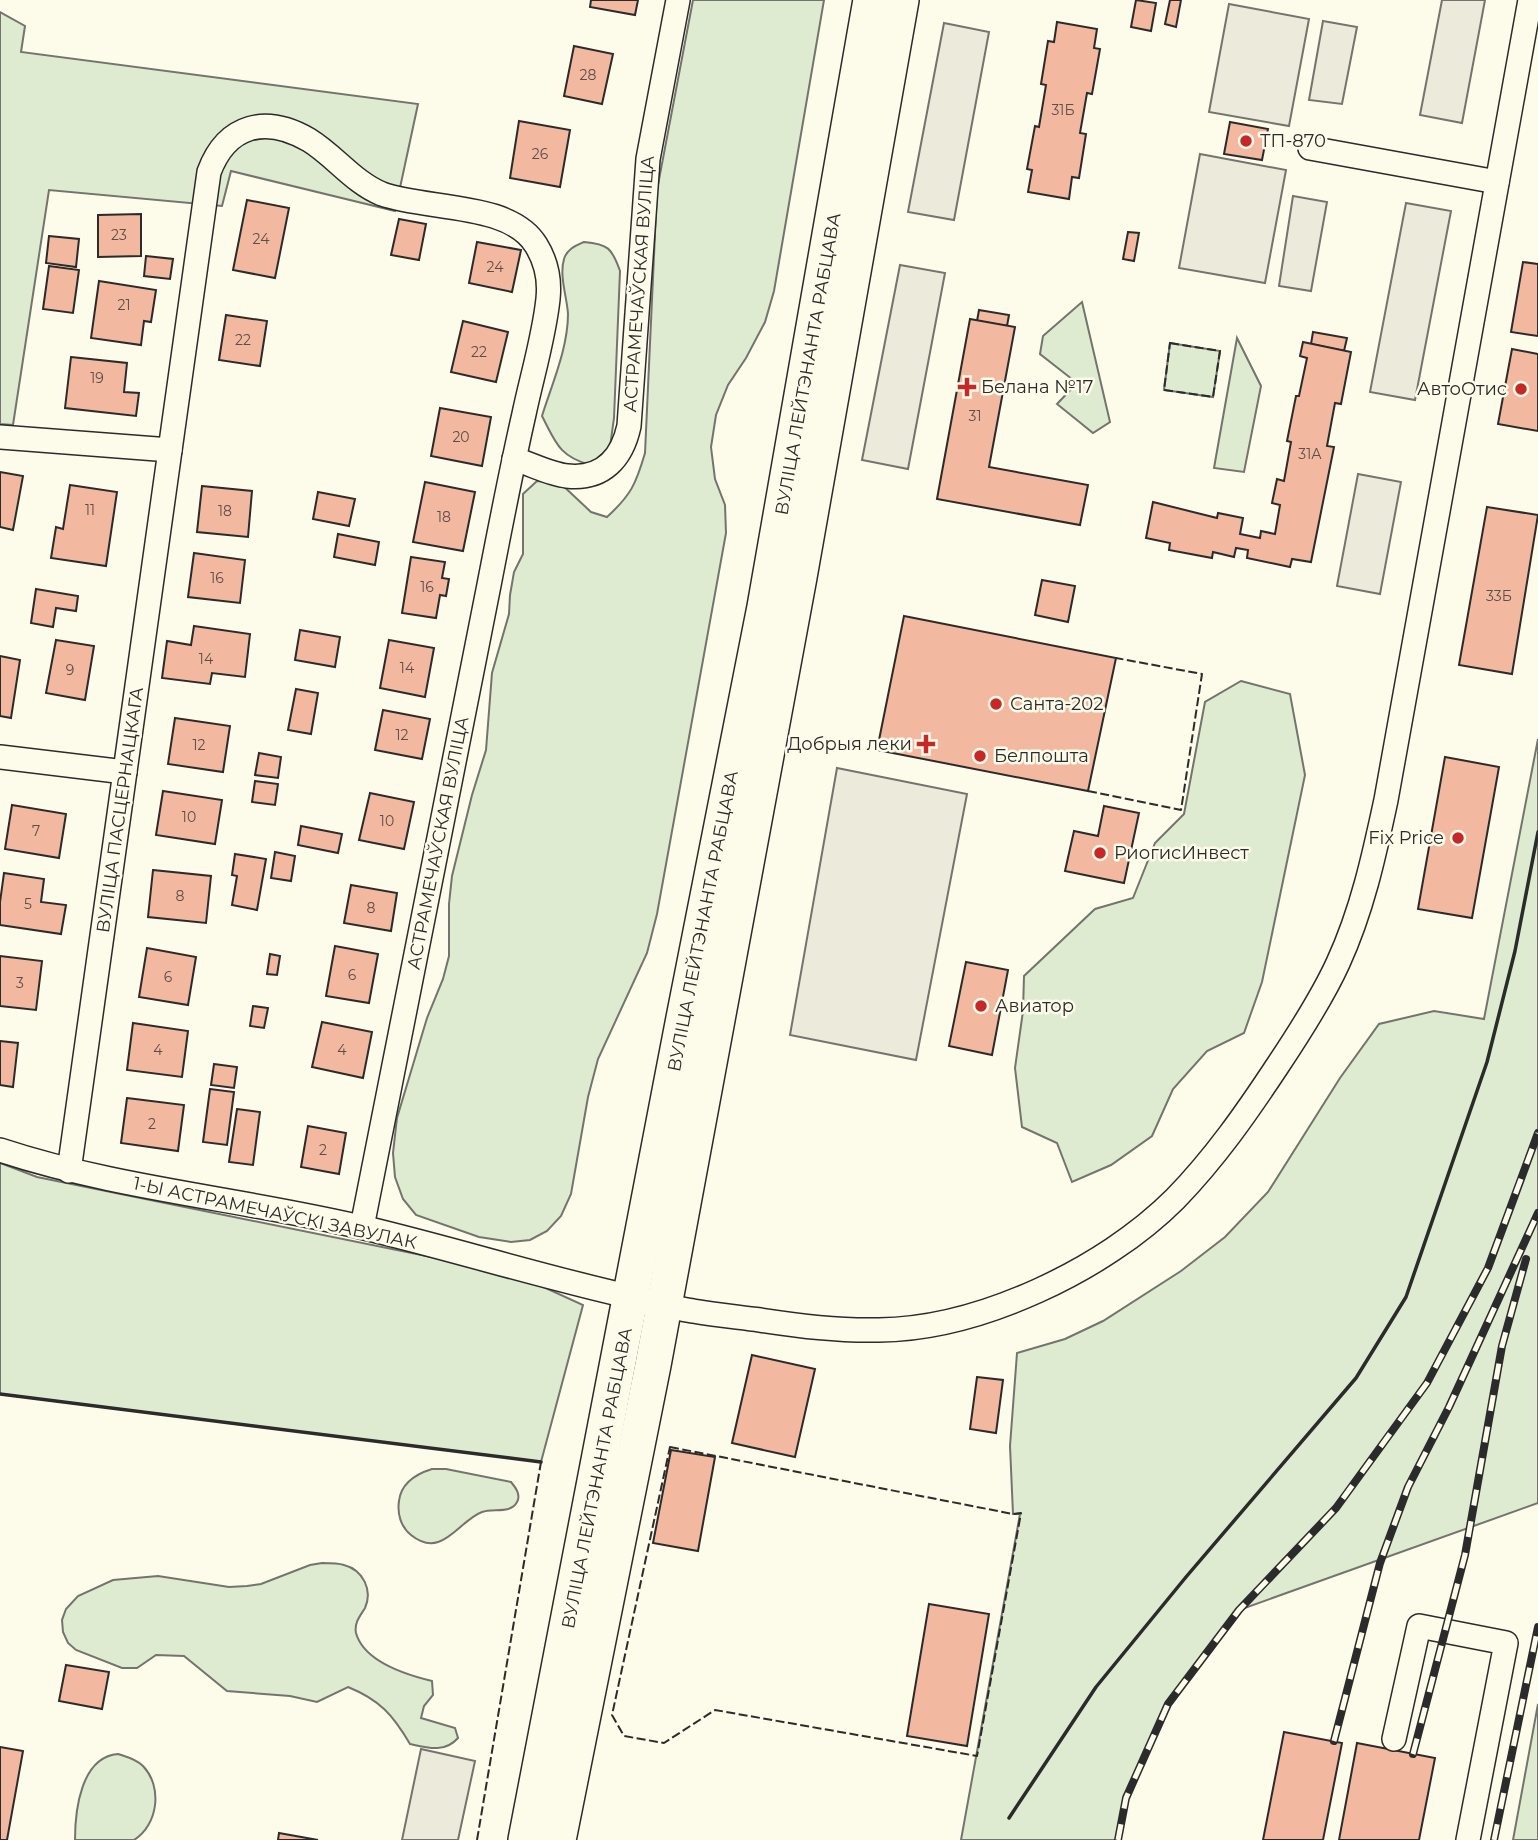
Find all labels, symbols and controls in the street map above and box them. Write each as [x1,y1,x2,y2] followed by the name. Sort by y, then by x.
[580,66,597,84] house number: 28
[1051,101,1075,119] house number: 31Б
[1260,130,1326,152] place label: ТП-870
[1238,133,1254,149] marker: ТП-870
[532,145,549,163] house number: 26
[619,154,659,413] street label: АСТРАМЕЧАЎСКАЯ ВУЛІЦА
[771,211,846,517] street label: ВУЛІЦА ЛЕЙТЭНАНТА РАБЦАВА
[111,226,127,244] house number: 23
[253,230,270,248] house number: 24
[487,258,504,276] house number: 24
[117,296,131,314] house number: 21
[235,331,251,349] house number: 22
[471,343,487,361] house number: 22
[90,369,104,387] house number: 19
[981,376,1093,398] place label: Белана №17
[1417,378,1507,400] place label: АвтоОтис
[959,379,975,395] marker: Белана №17
[1513,381,1529,397] marker: АвтоОтис
[969,407,981,425] house number: 31
[452,428,470,446] house number: 20
[1298,445,1322,463] house number: 31А
[85,501,95,519] house number: 11
[218,502,232,520] house number: 18
[437,508,451,526] house number: 18
[210,569,224,587] house number: 16
[420,578,434,596] house number: 16
[1486,587,1512,605] house number: 33Б
[199,650,214,668] house number: 14
[400,659,415,677] house number: 14
[66,661,74,679] house number: 9
[92,685,148,934] street label: ВУЛІЦА ПАСЦЕРНАЦКАГА
[1010,693,1103,715] place label: Санта-202
[988,696,1004,712] marker: Санта-202
[403,714,473,971] street label: АСТРАМЕЧАЎСКАЯ ВУЛІЦА
[395,726,409,744] house number: 12
[787,733,912,755] place label: Добрыя леки
[192,736,206,754] house number: 12
[918,736,934,752] marker: Добрыя леки
[994,745,1089,767] place label: Белпошта
[972,748,988,764] marker: Белпошта
[663,768,743,1074] street label: ВУЛІЦА ЛЕЙТЭНАНТА РАБЦАВА
[182,808,196,826] house number: 10
[380,812,394,830] house number: 10
[32,822,40,840] house number: 7
[1368,827,1444,849] place label: Fix Price
[1450,830,1466,846] marker: Fix Price
[1114,842,1249,864] place label: РиогисИнвест
[1092,845,1108,861] marker: РиогисИнвест
[176,887,185,905] house number: 8
[24,895,32,913] house number: 5
[367,899,376,917] house number: 8
[348,966,357,984] house number: 6
[164,968,173,986] house number: 6
[16,974,24,992] house number: 3
[995,995,1074,1017] place label: Авиатор
[973,998,989,1014] marker: Авиатор
[153,1041,163,1059] house number: 4
[337,1041,347,1059] house number: 4
[148,1115,156,1133] house number: 2
[319,1141,327,1159] house number: 2
[131,1172,419,1254] street label: 1-Ы АСТРАМЕЧАЎСКІ ЗАВУЛАК
[557,1325,637,1631] street label: ВУЛІЦА ЛЕЙТЭНАНТА РАБЦАВА

